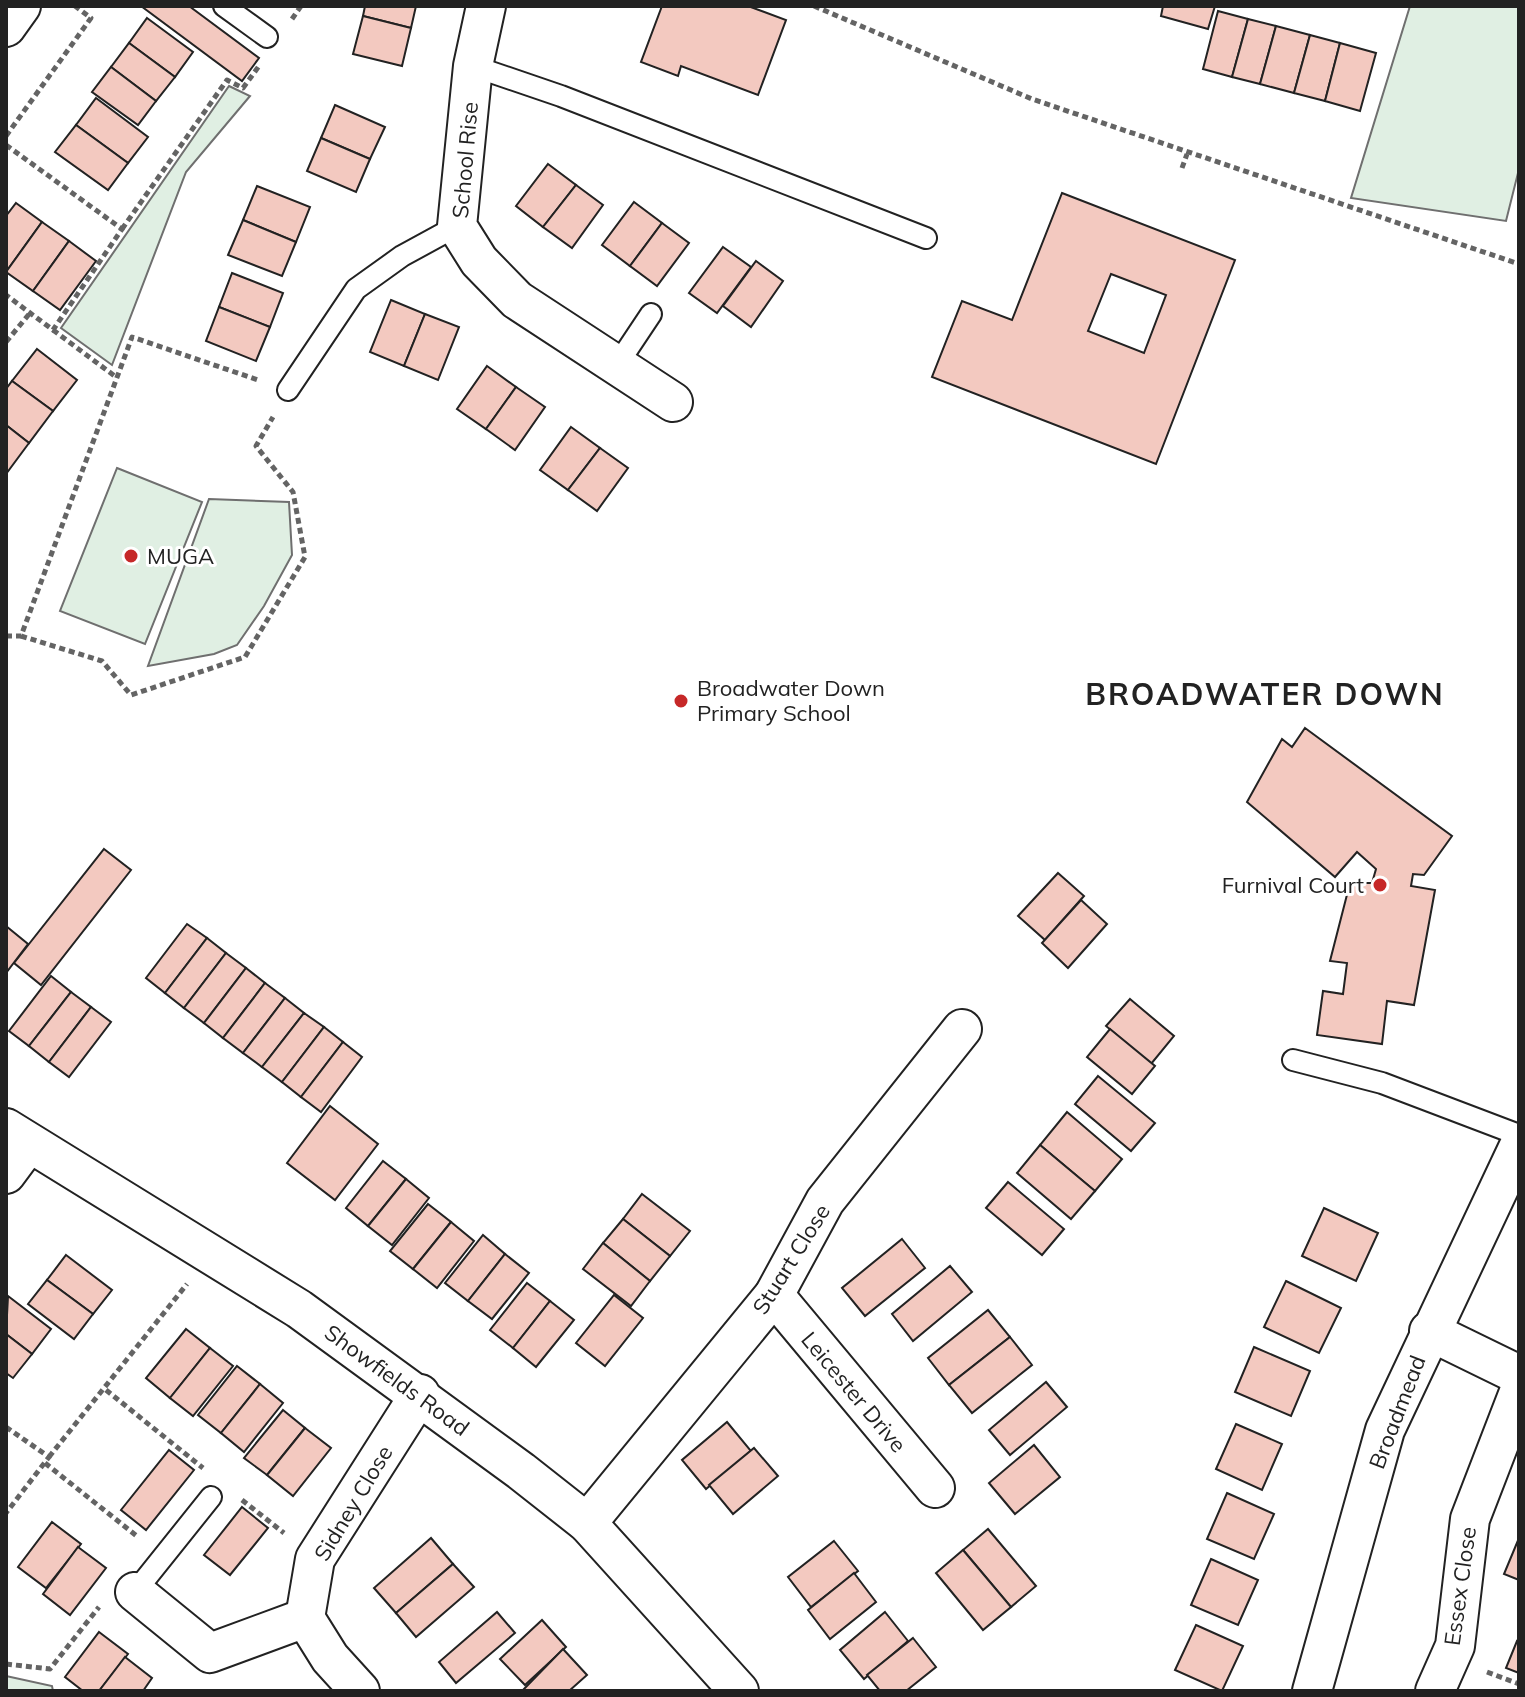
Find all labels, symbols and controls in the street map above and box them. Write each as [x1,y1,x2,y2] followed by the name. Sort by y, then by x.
[446,101,484,219] street label: School Rise
[147,542,214,570] place label: MUGA
[122,547,140,565] marker: MUGA
[697,674,885,727] place label: Broadwater Down Primary School
[1085,675,1445,713] district label: BROADWATER DOWN
[672,692,690,710] marker: Broadwater Down Primary School
[1222,871,1364,899] place label: Furnival Court
[1371,876,1389,894] marker: Furnival Court
[746,1199,836,1319] street label: Stuart Close
[319,1318,475,1442] street label: Showfields Road
[795,1326,913,1458] street label: Leicester Drive
[1363,1351,1431,1473] street label: Broadmead
[308,1440,398,1566] street label: Sidney Close
[1438,1525,1482,1647] street label: Essex Close

